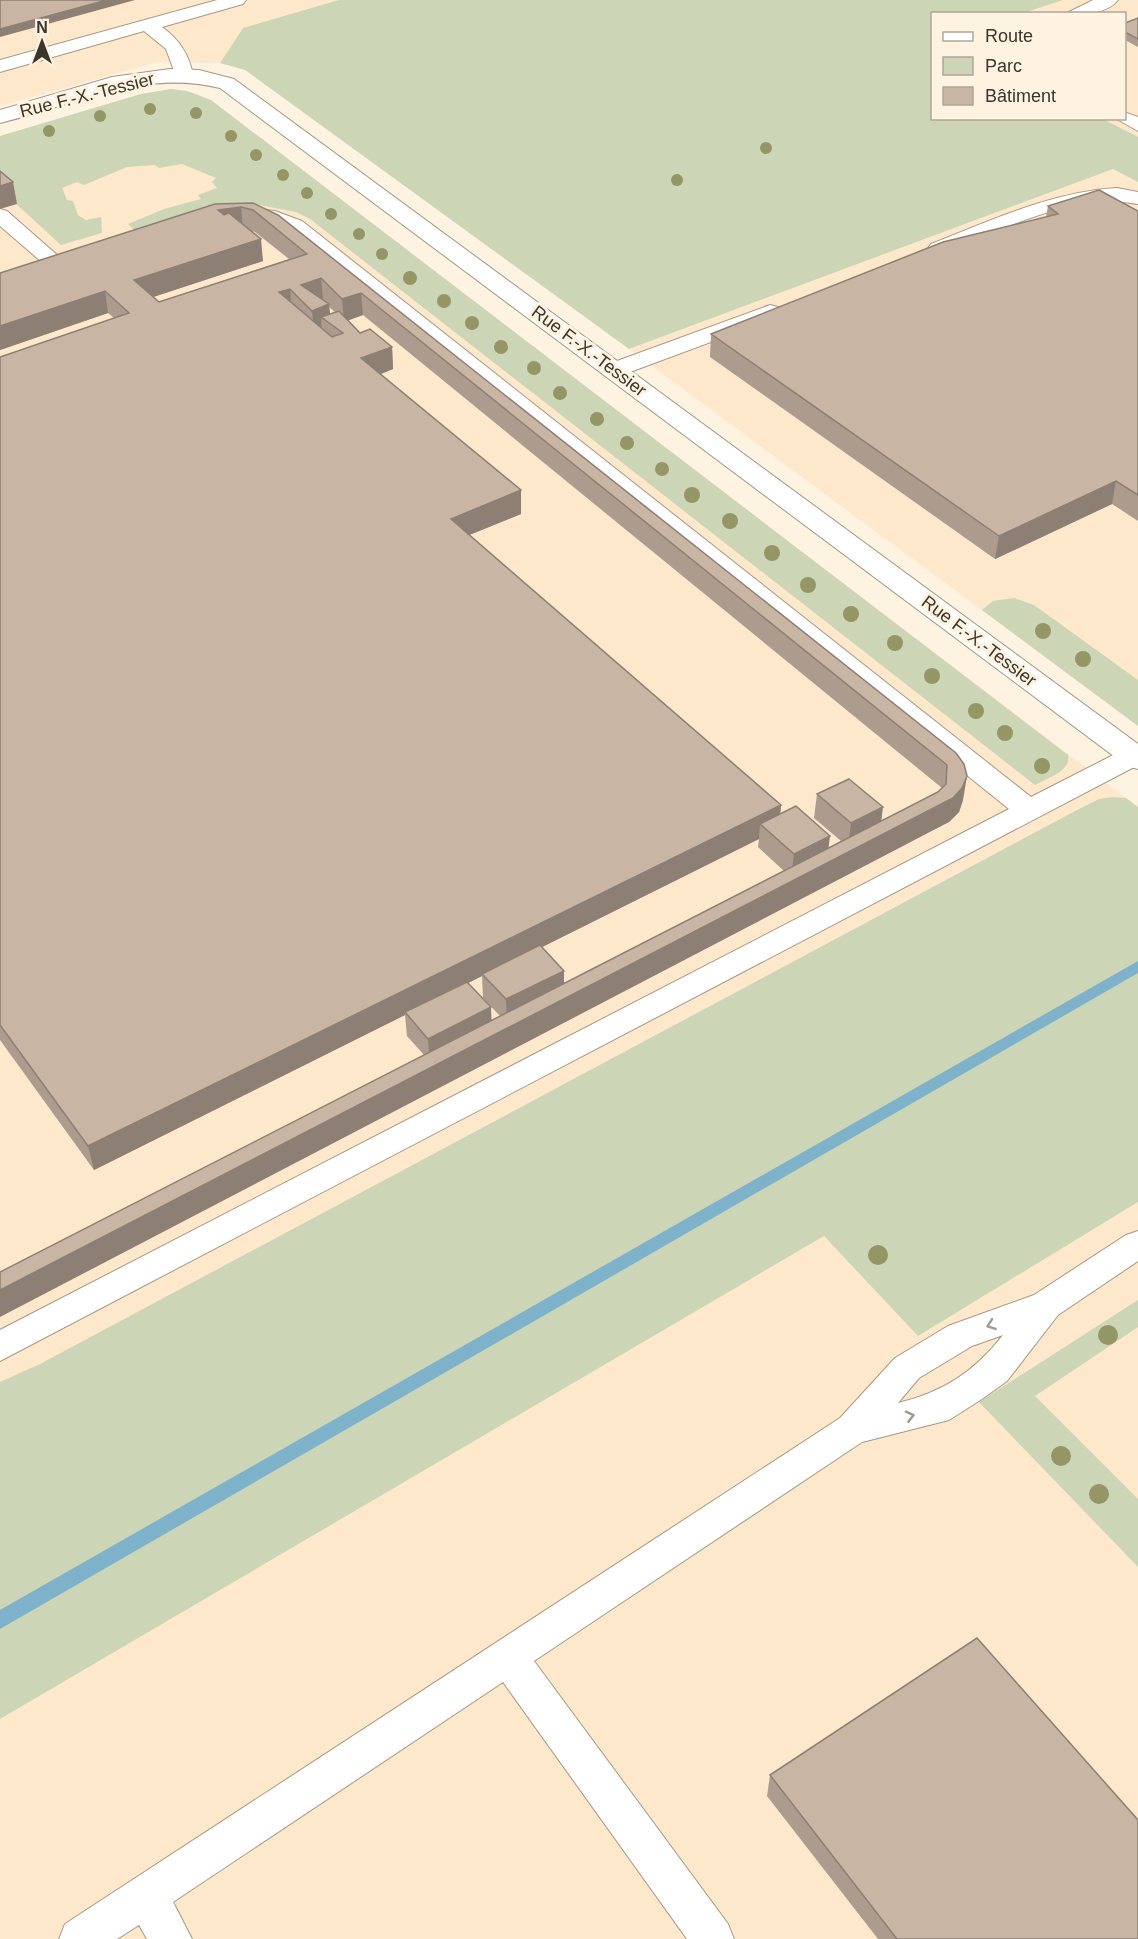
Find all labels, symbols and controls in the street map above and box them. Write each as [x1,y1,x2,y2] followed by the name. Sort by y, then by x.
[12,12,72,72] north arrow
[931,12,1126,120] legend
[36,19,48,36] text: N
[985,26,1033,46] text: Route
[985,56,1022,76] text: Parc
[18,69,156,121] street label: Rue F.-X.-Tessier
[985,86,1056,106] text: Bâtiment
[528,301,650,401] street label: Rue F.-X.-Tessier
[918,591,1040,691] street label: Rue F.-X.-Tessier
[986,1317,997,1330] one-way arrow
[904,1410,914,1423] one-way arrow

